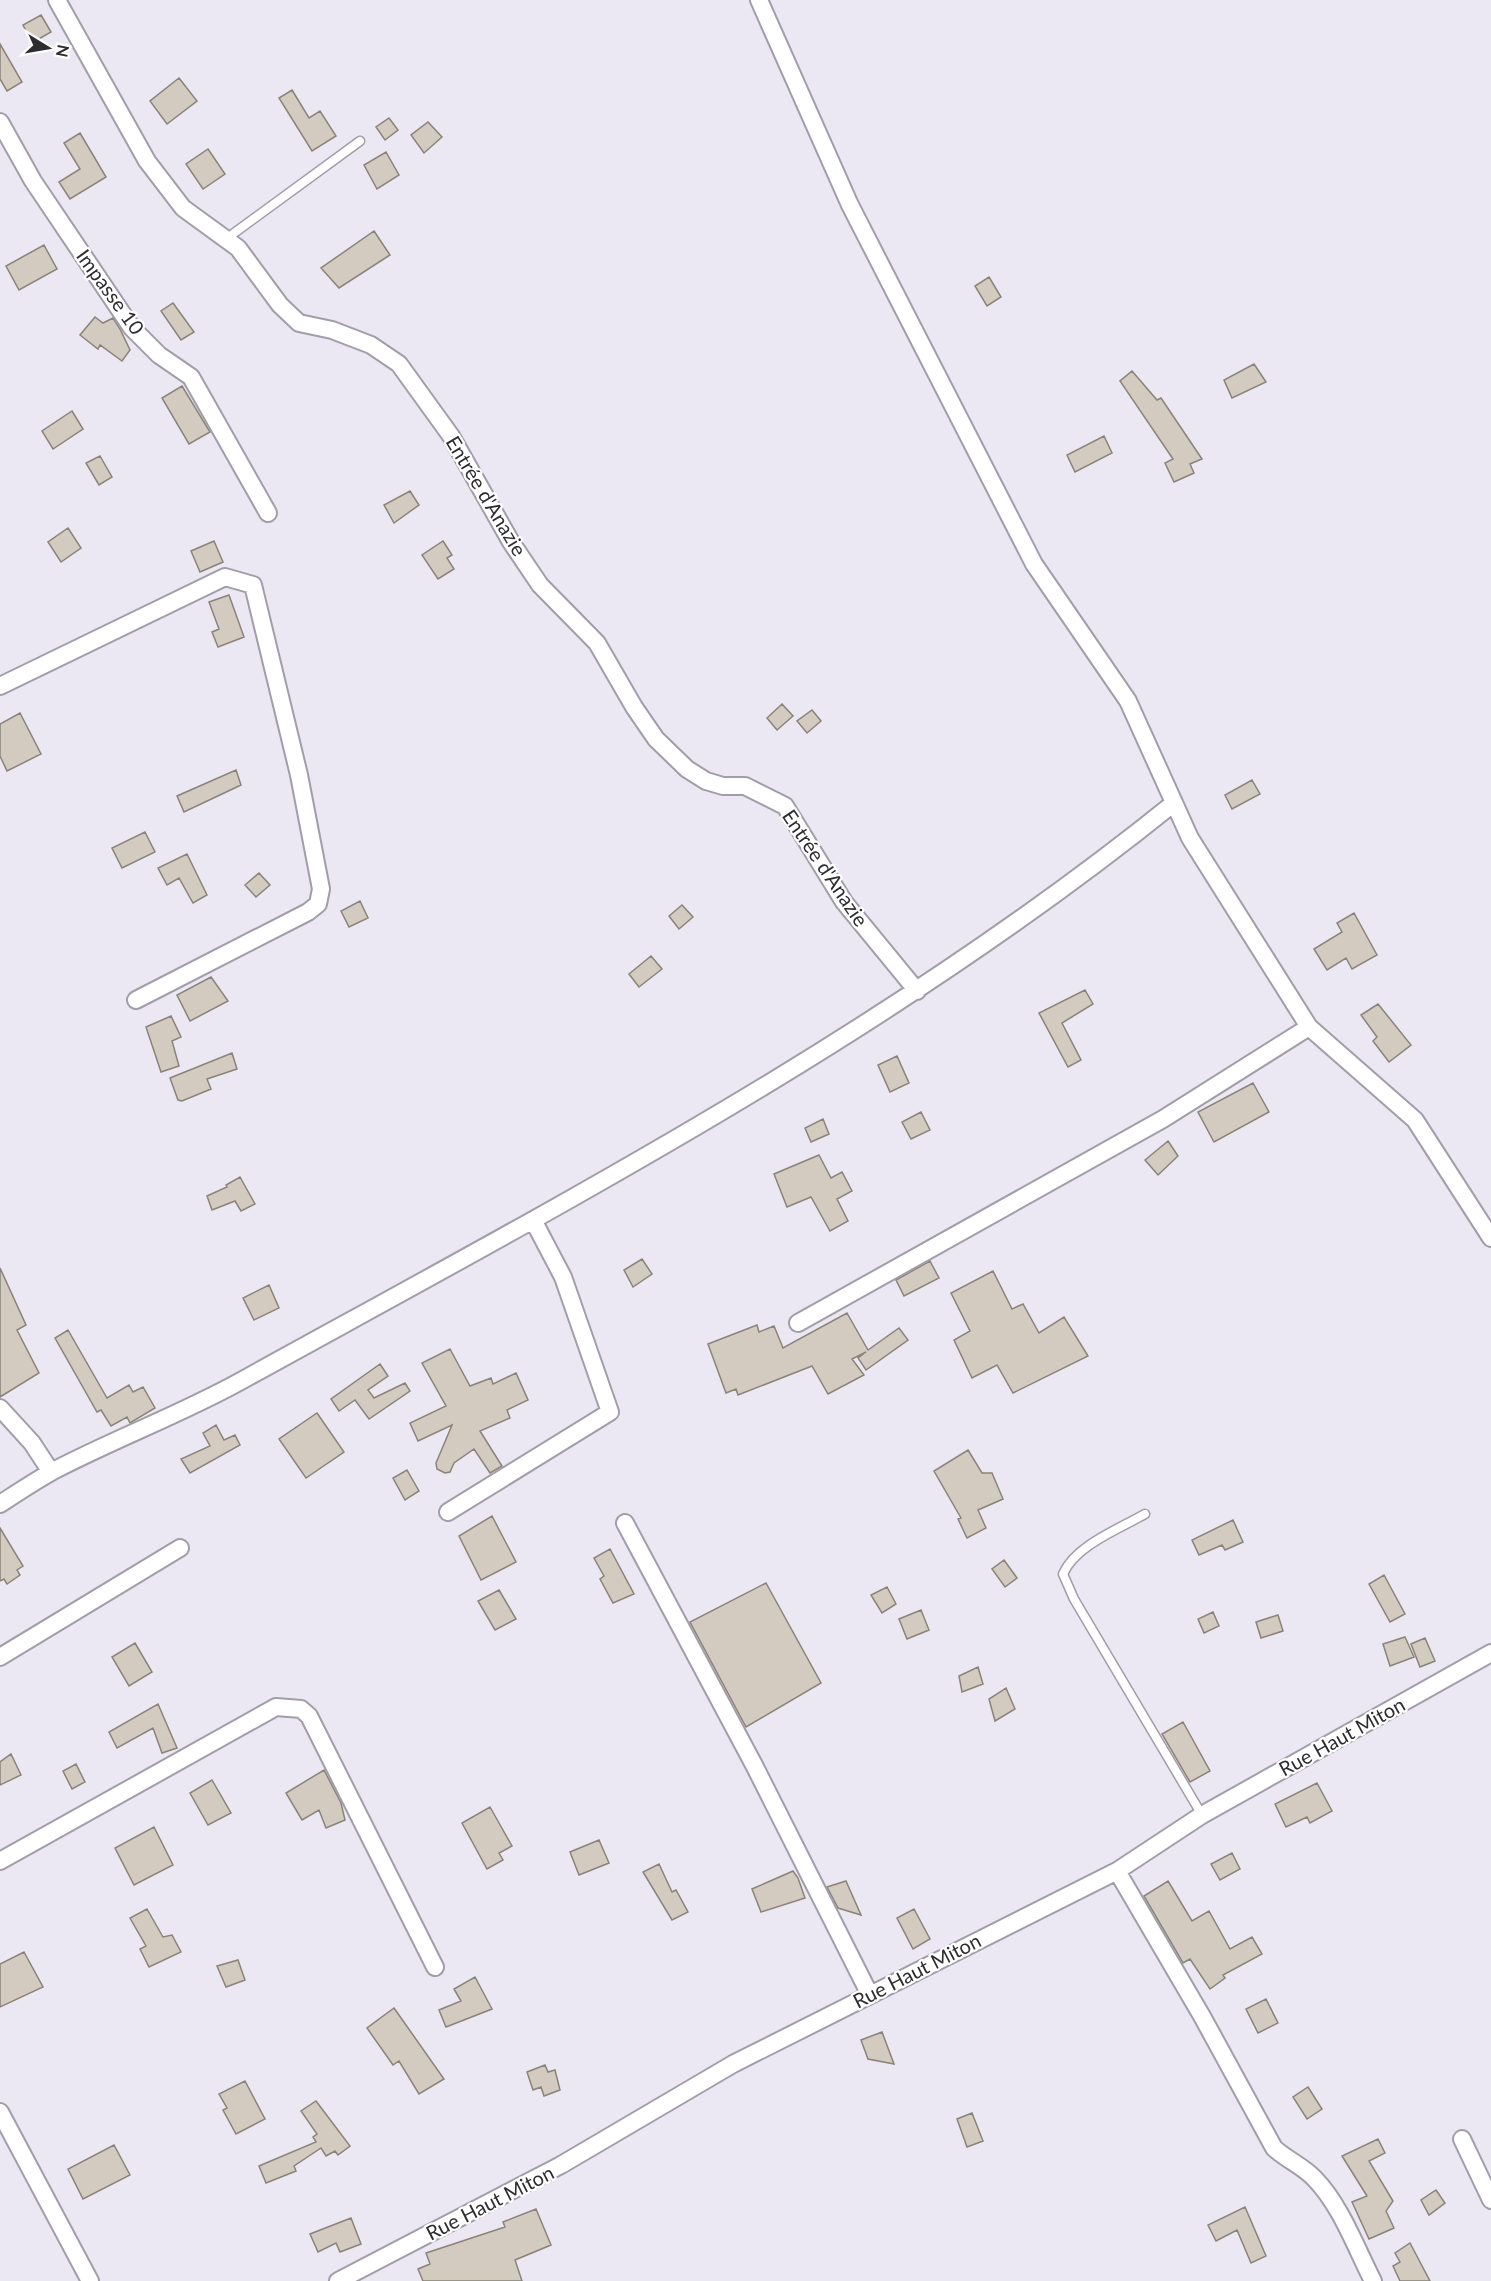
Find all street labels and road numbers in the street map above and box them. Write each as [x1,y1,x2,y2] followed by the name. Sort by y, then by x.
[72,244,150,339] street label: Impasse 10
[442,431,532,560] street label: Entrée d'Anazie
[778,804,874,930] street label: Entrée d'Anazie
[1274,1692,1409,1781] street label: Rue Haut Miton
[849,1928,984,2013] street label: Rue Haut Miton
[422,2160,557,2245] street label: Rue Haut Miton

